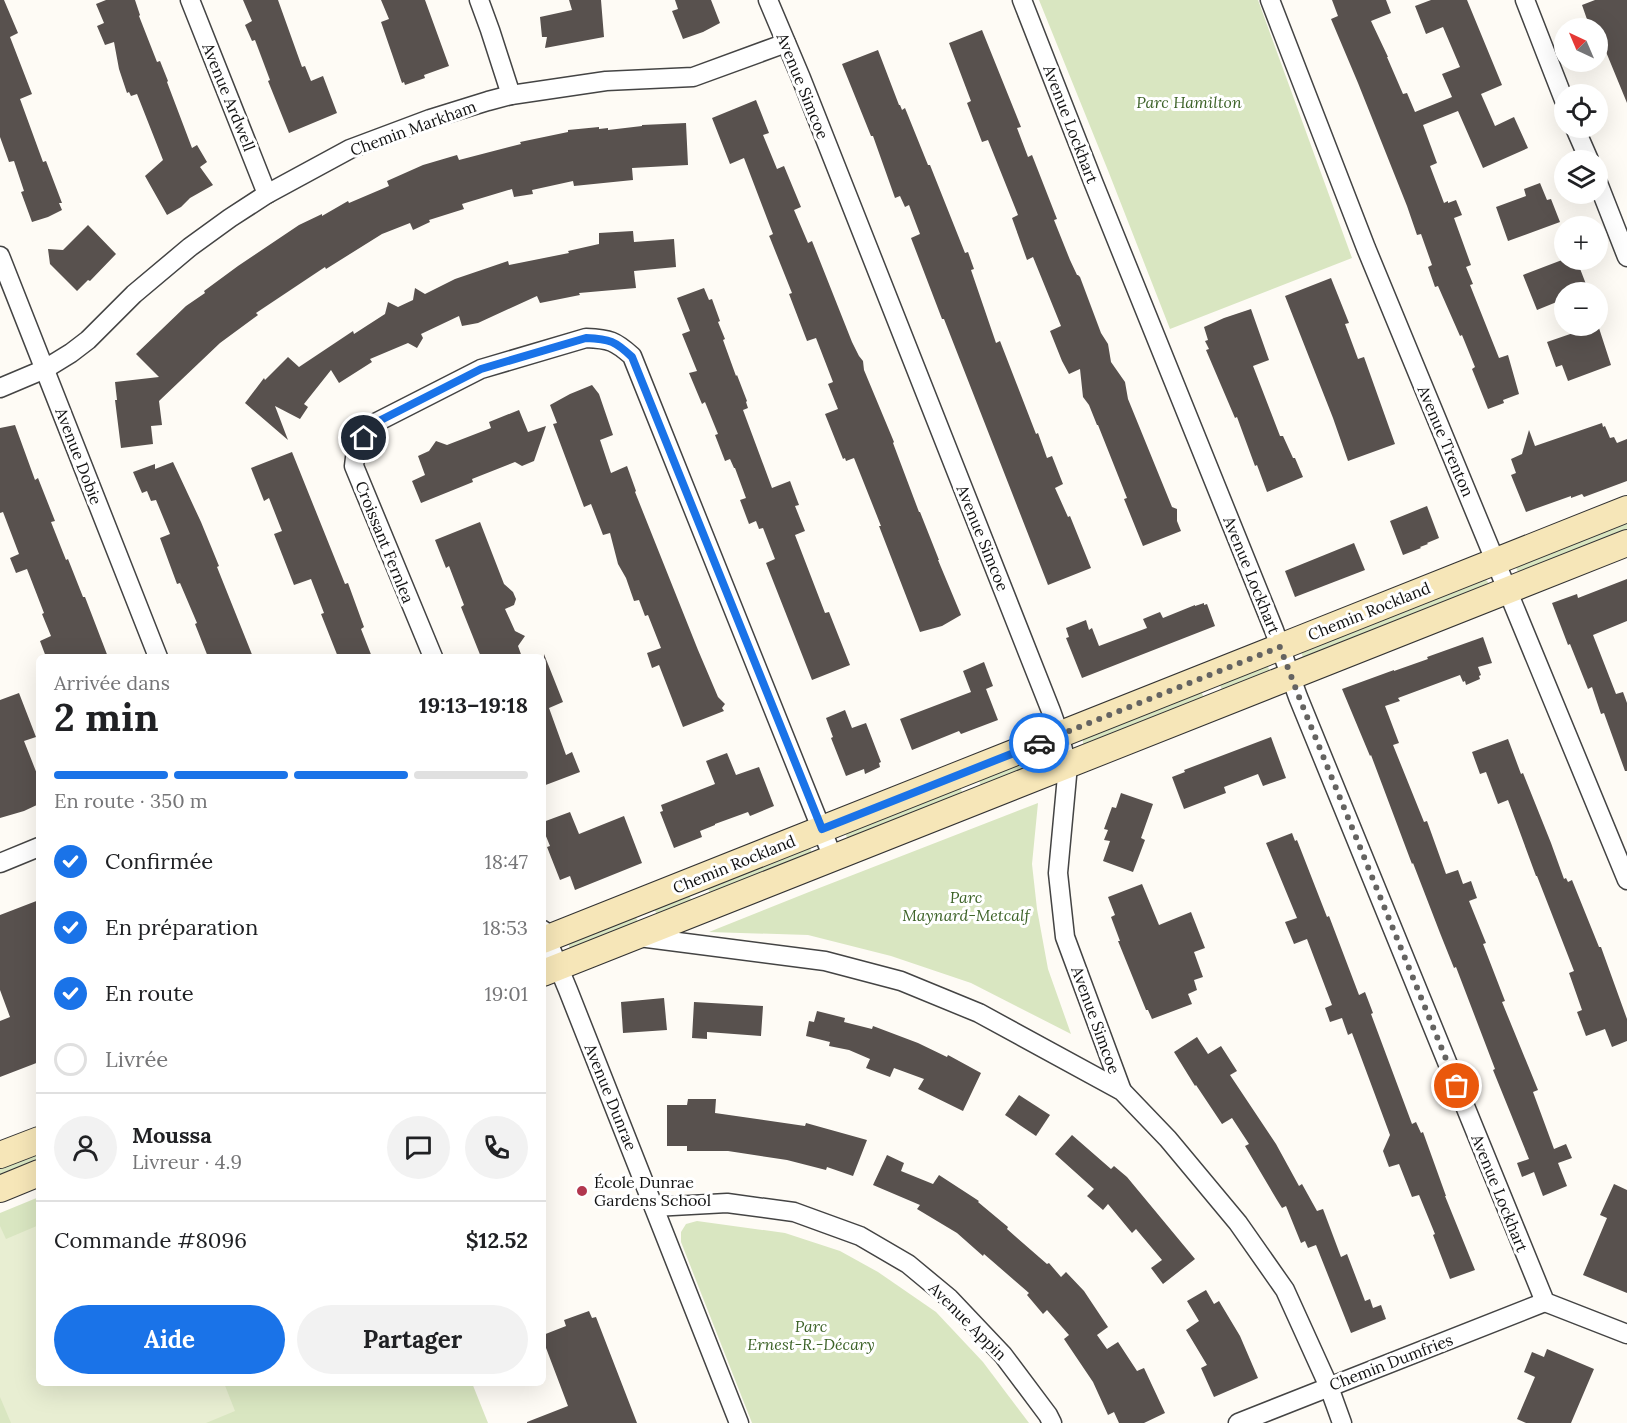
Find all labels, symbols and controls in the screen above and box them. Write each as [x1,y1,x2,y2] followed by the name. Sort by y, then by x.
[1554,18,1608,72] north arrow
[1554,18,1608,336] map controls
[772,29,834,142] street label: Avenue Simcoe
[198,39,260,154] street label: Avenue Ardwell
[1039,61,1103,187] street label: Avenue Lockhart
[1554,84,1608,138] button: locate
[1136,92,1242,112] park label: Parc Hamilton
[347,96,479,160] street label: Chemin Markham
[1554,150,1608,204] button: layers
[1554,216,1608,270] button: +
[1554,282,1608,336] button: −
[1413,381,1479,500] street label: Avenue Trenton
[51,404,107,508] street label: Avenue Dobie
[338,412,389,463] pin
[347,421,380,454] icon: home
[351,478,419,606] street label: Croissant Fernlea
[952,481,1014,594] street label: Avenue Simcoe
[1219,512,1285,638] street label: Avenue Lockhart
[1305,577,1434,645] street label: Chemin Rockland
[54,670,170,695] text: Arrivée dans
[419,691,528,719] text: 19:13–19:18
[54,692,159,742] text: 2 min
[1009,713,1069,773] courier
[1023,727,1056,760] icon: car
[54,788,208,813] text: En route · 350 m
[670,830,799,898] street label: Chemin Rockland
[54,845,87,878] icon: check
[105,847,213,875] text: Confirmée
[484,849,528,874] text: 18:47
[902,887,1032,925] park label: Parc Maynard-Metcalf
[54,911,87,944] icon: check
[105,913,258,941] text: En préparation
[482,915,528,940] text: 18:53
[1067,963,1125,1077] street label: Avenue Simcoe
[54,977,87,1010] icon: check
[105,979,194,1007] text: En route
[484,981,528,1006] text: 19:01
[580,1040,642,1154] street label: Avenue Dunrae
[105,1045,168,1073] text: Livrée
[1431,1060,1482,1111] pin
[1440,1069,1473,1102] icon: bag
[54,1116,117,1179] button: person
[387,1116,450,1179] button: chat
[465,1116,528,1179] button: phone
[132,1121,212,1149] text: Moussa
[1467,1130,1533,1256] street label: Avenue Lockhart
[132,1149,242,1174] text: Livreur · 4.9
[594,1172,711,1210] place label: École Dunrae Gardens School
[575,1184,589,1198] marker: École Dunrae Gardens School
[54,1226,247,1254] text: Commande #8096
[466,1226,528,1254] text: $12.52
[924,1277,1011,1364] street label: Avenue Appin
[54,1305,285,1374] button: Aide
[297,1305,528,1374] button: Partager
[747,1316,875,1354] park label: Parc Ernest-R.-Décary
[1326,1329,1456,1395] street label: Chemin Dumfries

